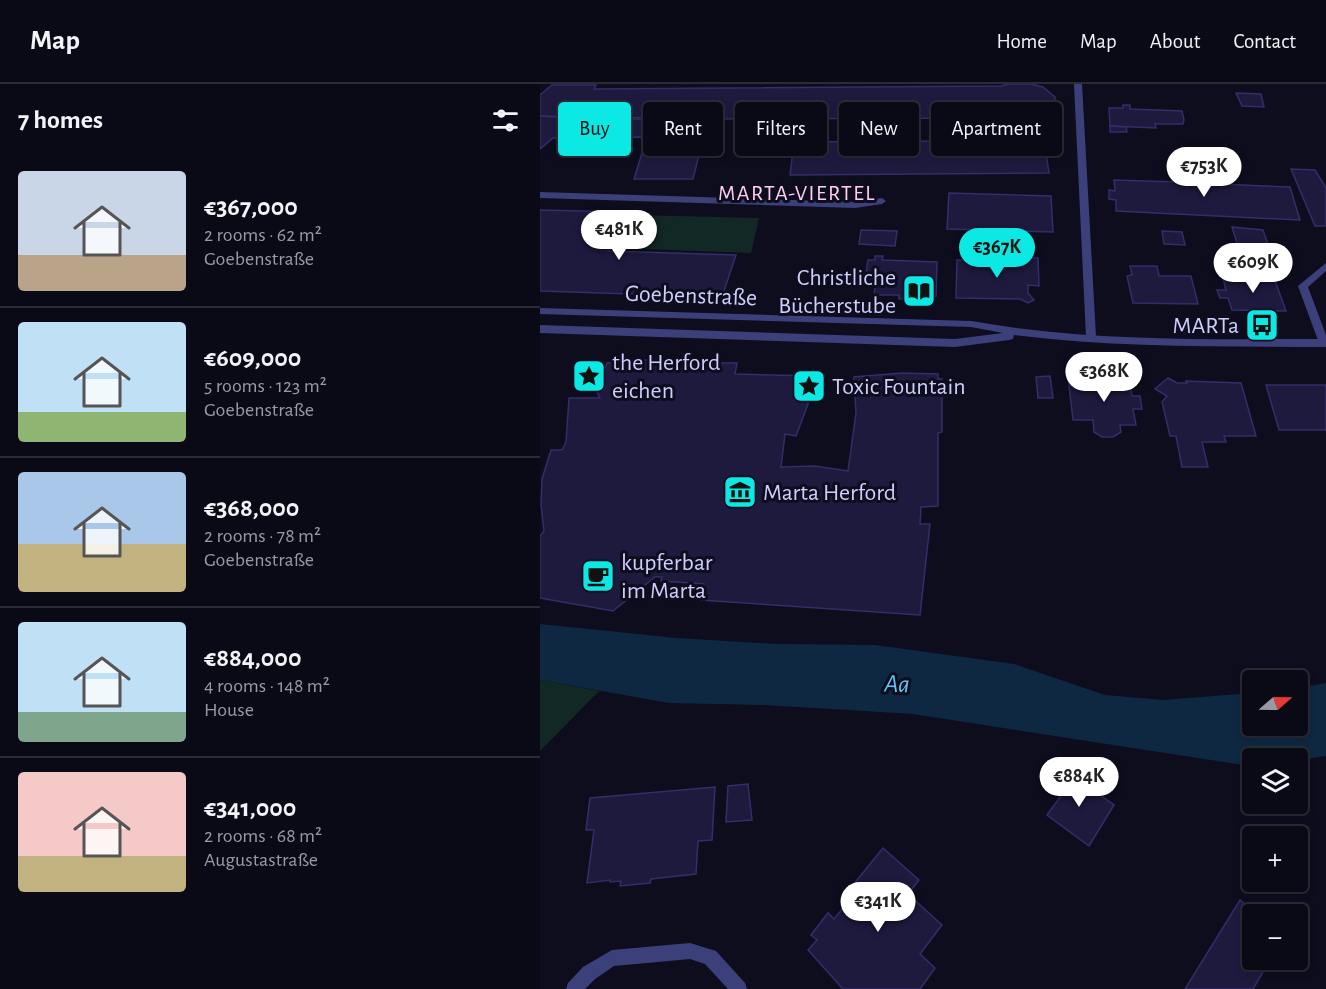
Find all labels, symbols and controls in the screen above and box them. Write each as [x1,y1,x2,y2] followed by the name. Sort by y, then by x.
[30,27,80,55] text: Map
[996,31,1047,52] text: Home
[1080,31,1117,52] text: Map
[1150,31,1200,52] text: About
[1233,31,1296,52] text: Contact
[558,102,631,156] chip: Buy
[643,102,723,156] chip: Rent
[735,102,827,156] chip: Filters
[839,102,919,156] chip: New
[931,102,1062,156] chip: Apartment
[489,104,522,137] icon: filters
[18,107,103,133] text: 7 homes
[1162,147,1246,198] pin: €753K
[1181,156,1227,176] text: €753K
[718,182,876,204] district label: MARTA-VIERTEL
[204,194,298,220] text: €367,000
[66,195,138,267] icon: home
[577,210,661,261] pin: €481K
[595,219,643,239] text: €481K
[204,225,322,245] text: 2 rooms · 62 m²
[955,228,1039,279] pin: €367K
[973,237,1021,257] text: €367K
[1211,243,1295,294] pin: €609K
[204,249,314,269] text: Goebenstraße
[1228,252,1278,272] text: €609K
[778,266,896,318] place label: Christliche Bücherstube
[901,273,937,309] library icon: Christliche Bücherstube
[625,282,757,310] street label: Goebenstraße
[1244,307,1280,343] bus stop icon: MARTa
[1172,314,1239,338] place label: MARTa
[204,345,301,371] text: €609,000
[66,346,138,418] icon: home
[612,351,720,403] place label: the Herford eichen
[1062,352,1146,403] pin: €368K
[571,358,607,394] place icon: the Herford eichen
[1079,361,1129,381] text: €368K
[791,368,827,404] place icon: Toxic Fountain
[832,375,966,399] place label: Toxic Fountain
[204,376,327,396] text: 5 rooms · 123 m²
[204,400,314,420] text: Goebenstraße
[722,474,758,510] museum icon: Marta Herford
[763,481,896,505] place label: Marta Herford
[204,495,299,521] text: €368,000
[66,496,138,568] icon: home
[204,526,321,546] text: 2 rooms · 78 m²
[204,550,314,570] text: Goebenstraße
[621,551,713,603] place label: kupferbar im Marta
[580,558,616,594] cafe icon: kupferbar im Marta
[204,645,301,671] text: €884,000
[66,646,138,718] icon: home
[1242,670,1308,736] north arrow
[1242,670,1308,970] map controls
[883,671,910,697] water label: Aa
[204,676,330,696] text: 4 rooms · 148 m²
[204,700,254,720] text: House
[1242,748,1308,814] button: layers
[1037,757,1121,808] pin: €884K
[1054,766,1104,786] text: €884K
[204,795,296,821] text: €341,000
[66,796,138,868] icon: home
[204,826,322,846] text: 2 rooms · 68 m²
[1242,826,1308,892] button: +
[204,850,318,870] text: Augustastraße
[836,882,920,933] pin: €341K
[855,891,901,911] text: €341K
[1242,904,1308,970] button: −

